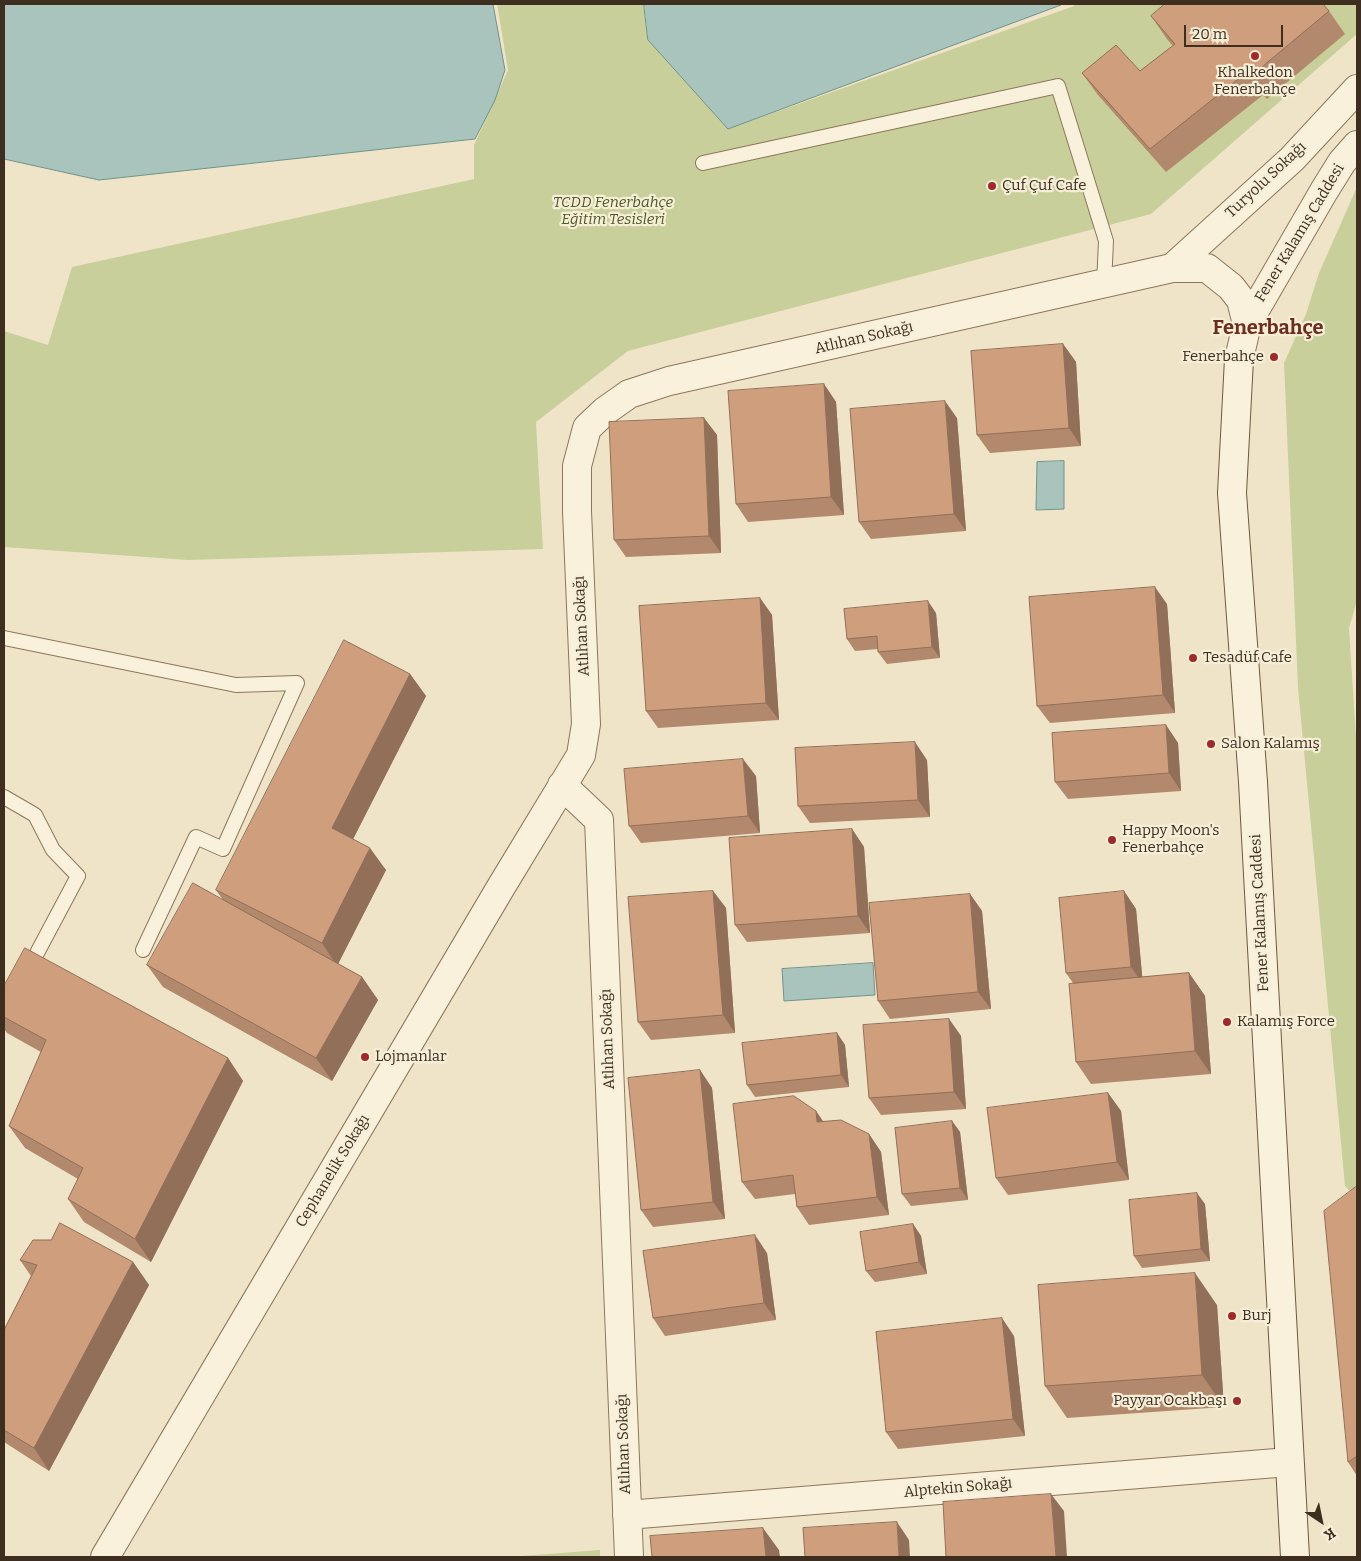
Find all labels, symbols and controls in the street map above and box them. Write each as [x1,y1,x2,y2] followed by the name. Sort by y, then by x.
[1186,15,1285,47] scale bar
[1192,25,1227,43] text: 20 m
[1249,50,1261,62] marker: Khalkedon Fenerbahçe
[1214,64,1296,99] place label: Khalkedon Fenerbahçe
[1222,138,1310,222] street label: Turyolu Sokağı
[1252,161,1348,305] street label: Fener Kalamış Caddesi
[1002,177,1086,195] place label: Çuf Çuf Cafe
[986,180,998,192] marker: Çuf Çuf Cafe
[553,194,673,229] park label: TCDD Fenerbahçe Eğitim Tesisleri
[1213,316,1323,340] district label: Fenerbahçe
[813,318,915,358] street label: Atlıhan Sokağı
[1182,348,1264,366] place label: Fenerbahçe
[1268,351,1280,363] marker: Fenerbahçe
[570,575,594,677] street label: Atlıhan Sokağı
[1203,649,1292,667] place label: Tesadüf Cafe
[1187,652,1199,664] marker: Tesadüf Cafe
[1221,735,1320,753] place label: Salon Kalamış
[1205,738,1217,750] marker: Salon Kalamış
[1122,822,1219,857] place label: Happy Moon's Fenerbahçe
[1106,834,1118,846] marker: Happy Moon's Fenerbahçe
[1247,834,1273,992] street label: Fener Kalamış Caddesi
[597,988,619,1090] street label: Atlıhan Sokağı
[1237,1013,1335,1031] place label: Kalamış Force
[1221,1016,1233,1028] marker: Kalamış Force
[375,1048,447,1066] place label: Lojmanlar
[359,1051,371,1063] marker: Lojmanlar
[292,1111,374,1231] street label: Cephanelik Sokağı
[1242,1307,1271,1325] place label: Burj
[1226,1310,1238,1322] marker: Burj
[1113,1392,1227,1410] place label: Payyar Ocakbaşı
[613,1393,635,1495] street label: Atlıhan Sokağı
[1231,1395,1243,1407] marker: Payyar Ocakbaşı
[903,1474,1013,1502] street label: Alptekin Sokağı
[1296,1496,1346,1546] north arrow
[1321,1524,1339,1544] text: K

